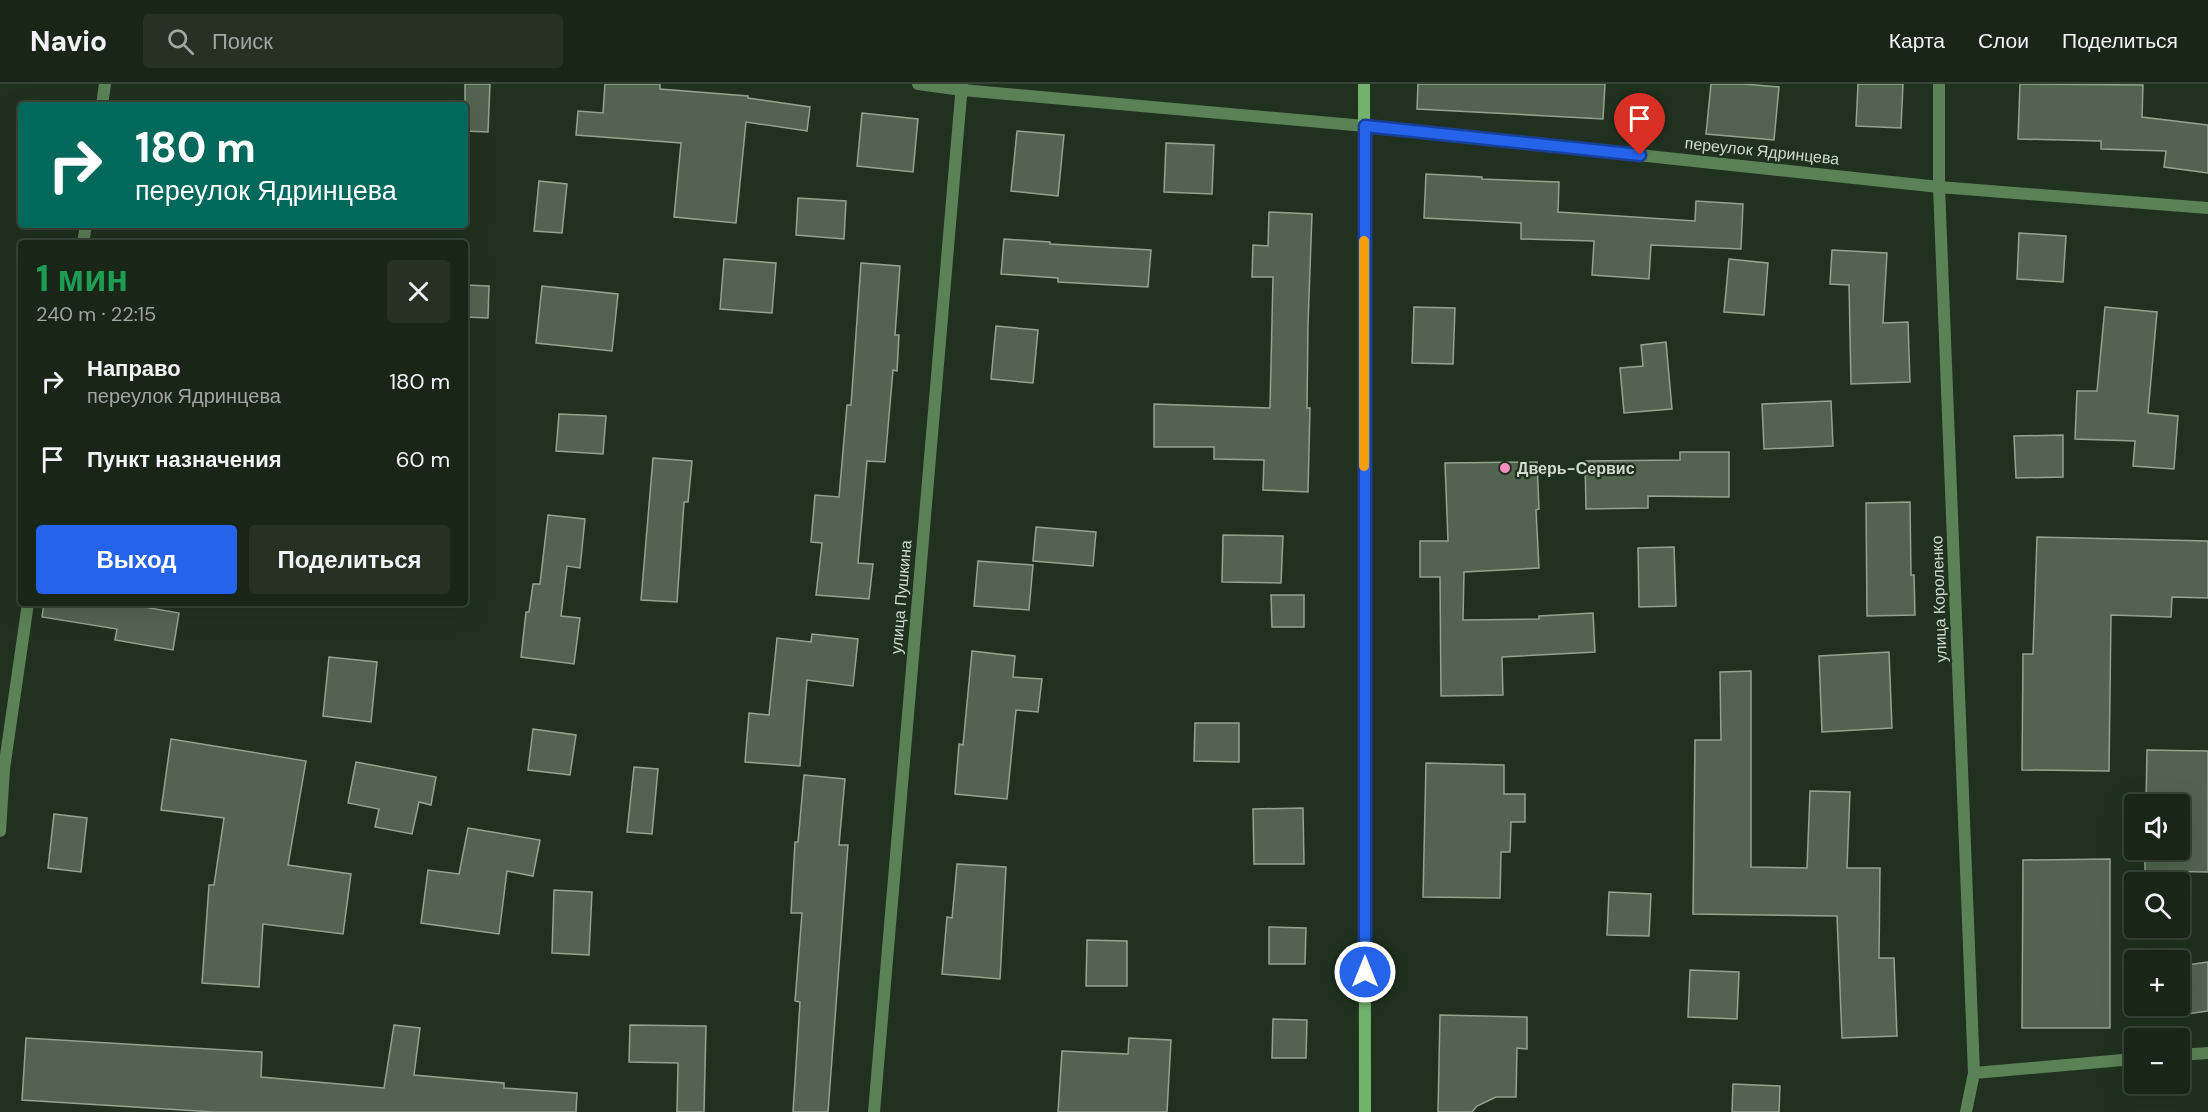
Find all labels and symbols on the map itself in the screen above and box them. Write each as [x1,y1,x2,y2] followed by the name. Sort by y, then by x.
[1614,93,1665,155] pin
[1684,132,1840,170] street label: переулок Ядринцева
[1517,458,1635,479] place label: Дверь-Сервис
[1498,461,1512,475] marker: Дверь-Сервис
[1926,535,1952,663] street label: улица Короленко
[886,539,916,655] street label: улица Пушкина
[1333,940,1397,1004] position arrow

